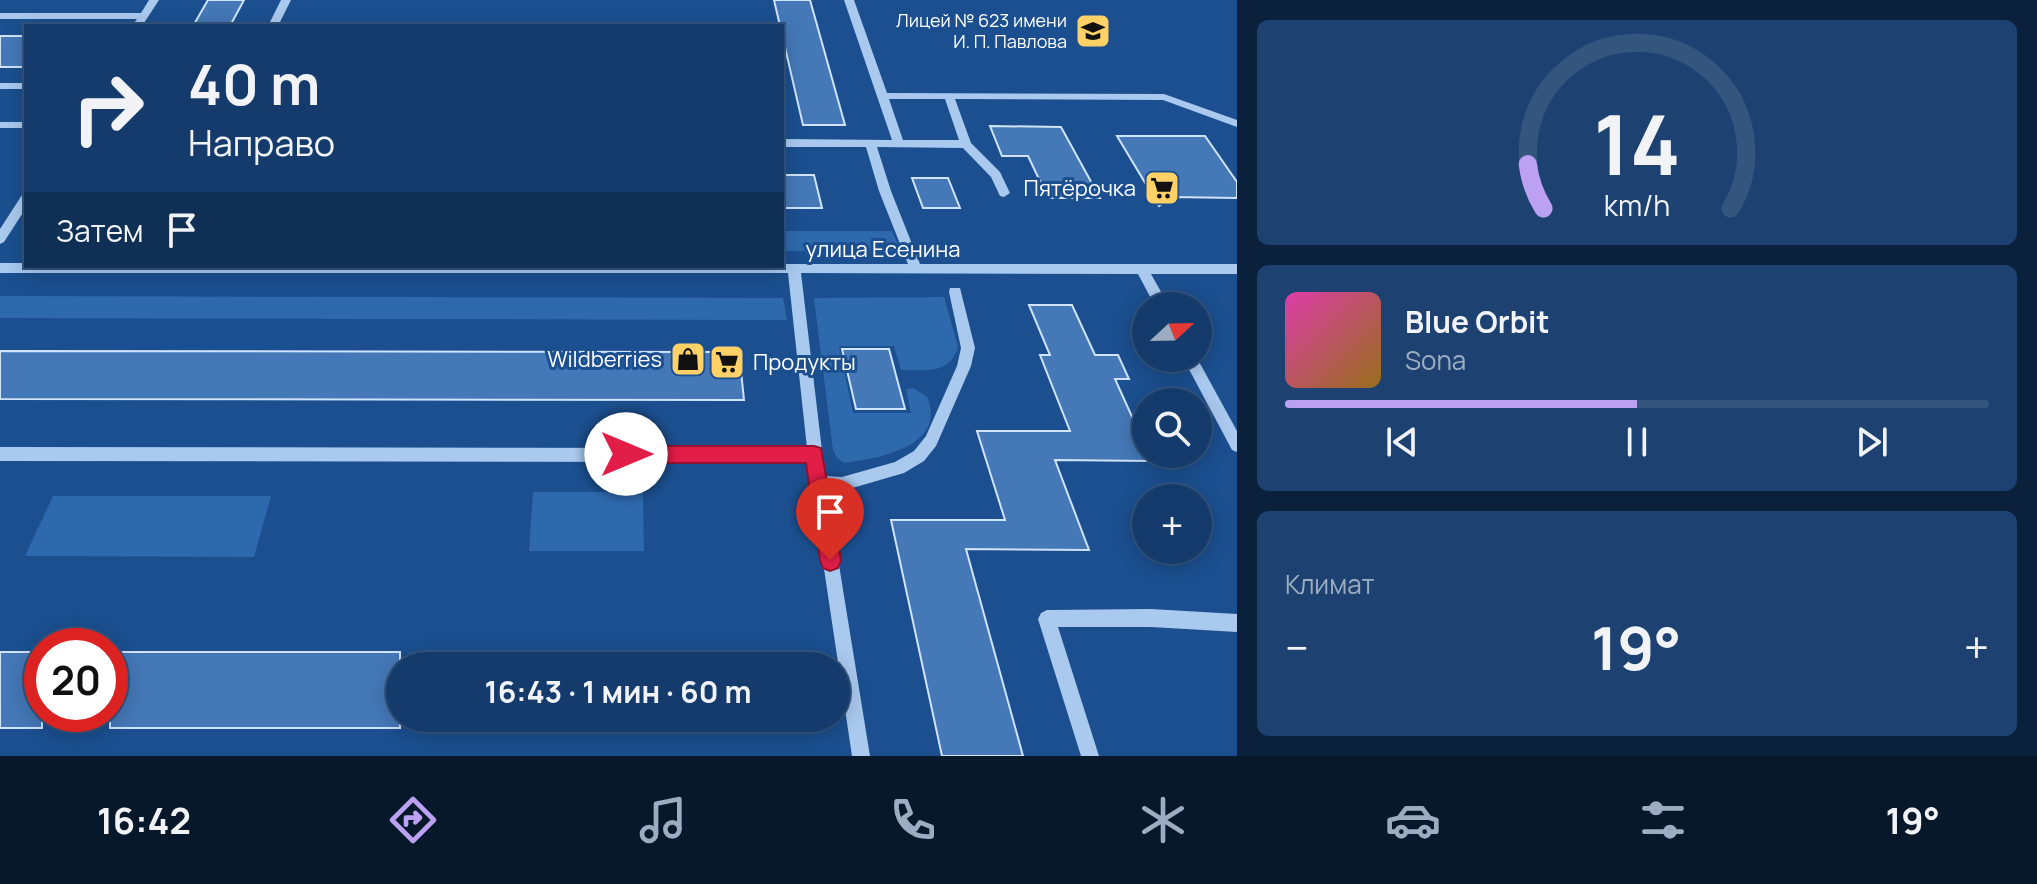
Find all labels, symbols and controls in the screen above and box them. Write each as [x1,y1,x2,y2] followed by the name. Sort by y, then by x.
[896,8,1067,53] place label: Лицей № 623 имени И. П. Павлова
[1074,12,1112,50] school or university icon: Лицей № 623 имени И. П. Павлова
[188,45,320,122] text: 40 m
[56,56,160,160] icon: right
[1593,85,1681,199] text: 14
[188,118,335,167] text: Направо
[1143,169,1181,207] supermarket icon: Пятёрочка
[1023,173,1136,203] place label: Пятёрочка
[1604,186,1670,225] text: km/h
[160,208,204,252] icon: arrive
[56,210,144,251] text: Затем
[806,234,960,264] street label: улица Есенина
[1132,292,1212,372] north arrow
[1132,292,1212,564] map controls
[1405,301,1550,342] text: Blue Orbit
[669,340,707,378] shop icon: Wildberries
[1405,342,1466,378] text: Sona
[708,343,746,381] supermarket icon: Продукты
[547,344,662,374] place label: Wildberries
[753,347,856,377] place label: Продукты
[1132,388,1212,468] button: search
[584,412,668,496] position arrow
[1380,420,1424,464] icon: previous
[1615,420,1659,464] icon: pause
[1850,420,1894,464] icon: next
[796,478,864,560] pin
[1132,484,1212,564] button: +
[808,490,852,534] icon: arrive
[1285,566,1375,602] text: Климат
[1591,606,1681,688] text: 19°
[1285,617,1309,677] text: −
[1964,617,1989,677] text: +
[24,628,128,732] speed limit sign: 20
[485,671,751,712] text: 16:43 · 1 мин · 60 m
[385,792,441,848] icon: directions
[635,792,691,848] icon: music
[885,792,941,848] icon: phone
[1135,792,1191,848] icon: climate
[1385,792,1441,848] icon: car
[1635,792,1691,848] icon: filters
[97,796,191,845] text: 16:42
[1886,796,1940,845] text: 19°

